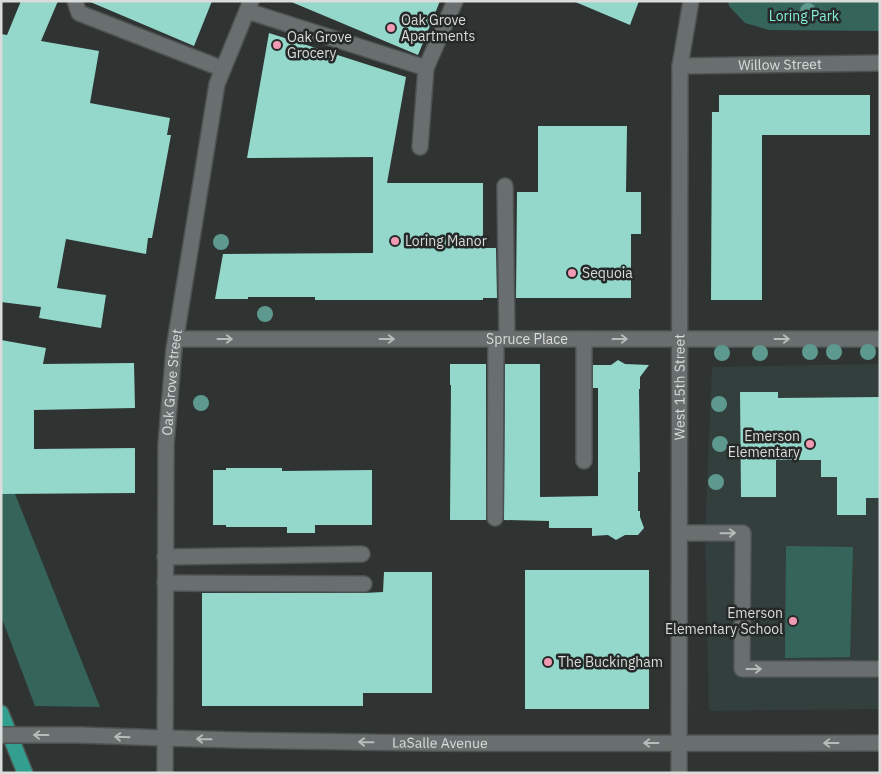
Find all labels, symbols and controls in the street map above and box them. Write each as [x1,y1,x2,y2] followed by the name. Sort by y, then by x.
[769,7,840,25] park label: Loring Park
[401,11,475,45] place label: Oak Grove Apartments
[385,22,397,34] marker: Oak Grove Apartments
[287,28,352,62] place label: Oak Grove Grocery
[271,39,283,51] marker: Oak Grove Grocery
[738,55,822,74] street label: Willow Street
[405,232,487,250] place label: Loring Manor
[389,235,401,247] marker: Loring Manor
[582,264,633,282] place label: Sequoia
[566,267,578,279] marker: Sequoia
[158,328,186,436] street label: Oak Grove Street
[486,330,568,348] street label: Spruce Place
[216,334,232,344] one-way arrow
[378,334,395,344] one-way arrow
[611,334,627,344] one-way arrow
[670,334,689,440] street label: West 15th Street
[774,334,790,344] one-way arrow
[728,427,800,461] place label: Emerson Elementary
[804,438,816,450] marker: Emerson Elementary
[720,528,736,538] one-way arrow
[665,604,783,638] place label: Emerson Elementary School
[787,615,799,627] marker: Emerson Elementary School
[558,653,663,671] place label: The Buckingham
[542,656,554,668] marker: The Buckingham
[746,664,762,674] one-way arrow
[33,730,49,740] one-way arrow
[115,732,131,742] one-way arrow
[392,733,488,752] street label: LaSalle Avenue
[196,734,212,744] one-way arrow
[358,737,374,746] one-way arrow
[643,738,660,748] one-way arrow
[823,738,840,748] one-way arrow

